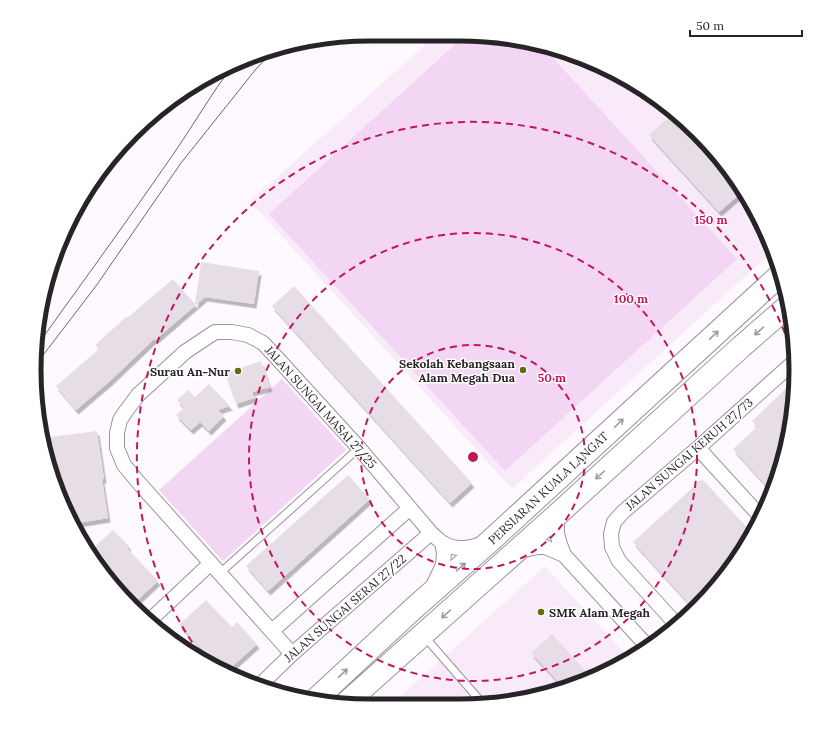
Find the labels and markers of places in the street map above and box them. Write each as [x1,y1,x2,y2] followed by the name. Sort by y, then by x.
[399,356,516,385] place label: Sekolah Kebangsaan Alam Megah Dua
[150,364,230,379] place label: Surau An-Nur
[518,365,528,375] marker: Sekolah Kebangsaan Alam Megah Dua
[233,366,243,376] marker: Surau An-Nur
[466,450,480,464] centre of rings
[549,605,651,620] place label: SMK Alam Megah
[536,607,546,617] marker: SMK Alam Megah

